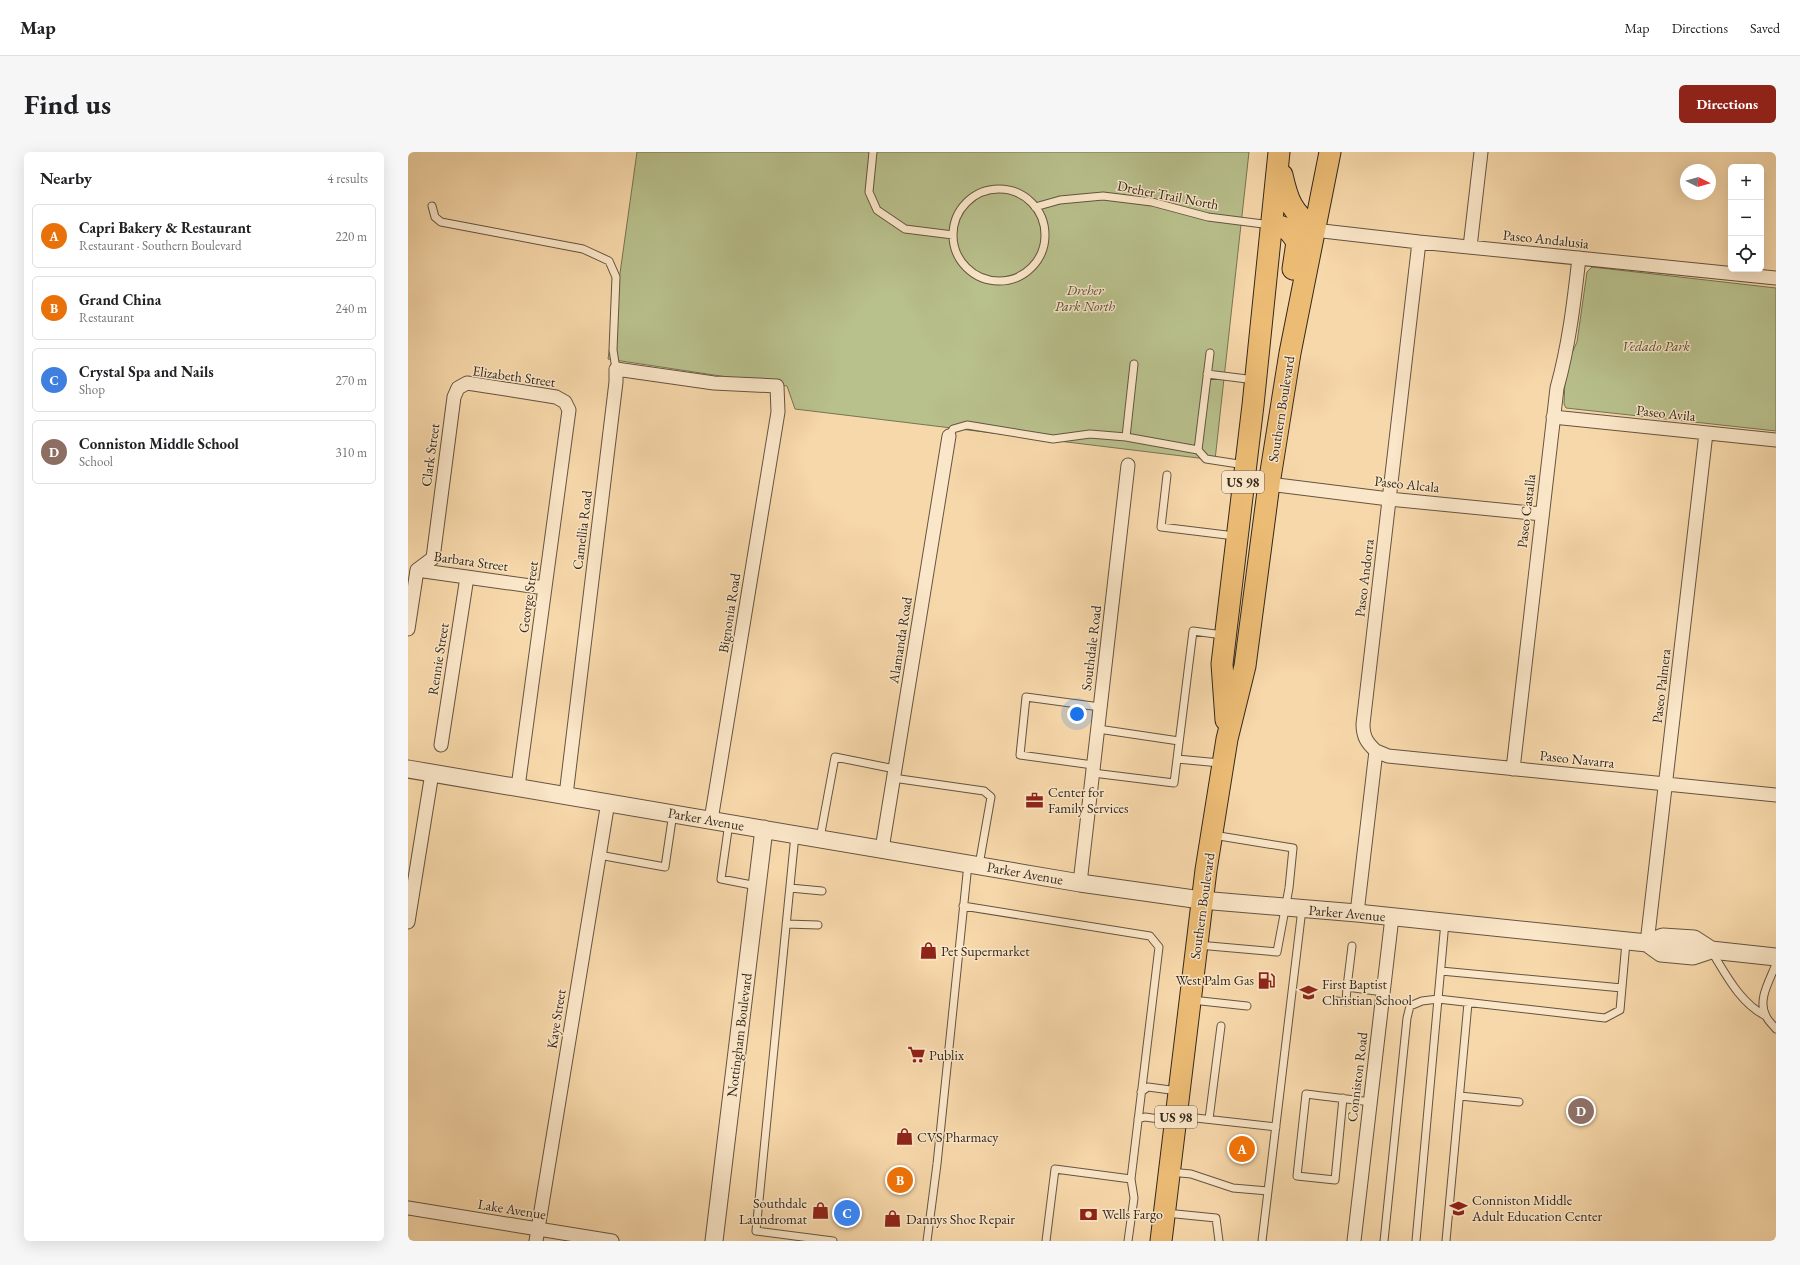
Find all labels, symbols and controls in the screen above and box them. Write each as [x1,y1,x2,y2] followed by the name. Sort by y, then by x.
[20,15,56,40] text: Map
[1624,19,1650,37] text: Map
[1672,19,1728,37] text: Directions
[1750,19,1780,37] text: Saved
[1679,85,1776,123] button: Directions
[24,86,111,122] text: Find us
[1680,164,1716,200] north arrow
[1728,164,1764,272] map controls
[1728,164,1764,200] button: +
[40,167,92,189] text: Nearby
[327,170,368,187] text: 4 results
[1116,176,1220,214] street label: Dreher Trail North
[1728,200,1764,236] button: −
[79,218,251,237] text: Capri Bakery & Restaurant
[1502,226,1590,252] street label: Paseo Andalusia
[49,228,59,245] text: A
[336,228,367,245] text: 220 m
[1728,236,1764,272] button: locate
[79,237,242,254] text: Restaurant · Southern Boulevard
[1055,281,1115,315] park label: Dreher Park North
[79,290,161,309] text: Grand China
[50,300,58,317] text: B
[336,300,367,317] text: 240 m
[79,309,134,326] text: Restaurant
[1622,337,1691,355] park label: Vedado Park
[1264,354,1298,463] street label: Southern Boulevard
[471,361,557,391] street label: Elizabeth Street
[79,362,214,381] text: Crystal Spa and Nails
[49,372,59,389] text: C
[336,372,367,389] text: 270 m
[79,381,105,398] text: Shop
[1636,401,1697,425] street label: Paseo Avila
[417,422,443,488] street label: Clark Street
[79,434,239,453] text: Conniston Middle School
[49,444,59,461] text: D
[336,444,367,461] text: 310 m
[79,453,113,470] text: School
[1222,471,1264,493] road number: US 98
[1374,472,1441,496] street label: Paseo Alcala
[1513,473,1540,549] street label: Paseo Castalla
[568,488,596,571] street label: Camellia Road
[1350,538,1378,618] street label: Paseo Andorra
[433,547,510,575] street label: Barbara Street
[514,559,542,634] street label: George Street
[714,571,744,654] street label: Bignonia Road
[884,595,916,685] street label: Alamanda Road
[1077,603,1105,692] street label: Southdale Road
[423,621,453,696] street label: Rennie Street
[1648,647,1675,724] street label: Paseo Palmera
[1067,704,1087,724] your location
[1539,746,1616,772] street label: Paseo Navarra
[1048,783,1129,817] place label: Center for Family Services
[1025,790,1045,810] office icon: Center for Family Services
[667,803,746,835] street label: Parker Avenue
[1186,851,1219,960] street label: Southern Boulevard
[986,857,1065,889] street label: Parker Avenue
[1308,901,1387,925] street label: Parker Avenue
[918,941,938,961] shop icon: Pet Supermarket
[941,942,1030,960] place label: Pet Supermarket
[1257,970,1277,990] fuel station icon: West Palm Gas
[722,971,756,1098] street label: Nottingham Boulevard
[1175,971,1254,989] place label: West Palm Gas
[1322,975,1412,1009] place label: First Baptist Christian School
[1299,982,1319,1002] school or university icon: First Baptist Christian School
[542,987,570,1050] street label: Kaye Street
[1343,1030,1372,1123] street label: Conniston Road
[906,1045,926,1065] supermarket icon: Publix
[929,1046,964,1064] place label: Publix
[1568,1096,1594,1126] pin: D
[1155,1106,1197,1128] road number: US 98
[894,1127,914,1147] shop icon: CVS Pharmacy
[917,1128,999,1146] place label: CVS Pharmacy
[1229,1134,1255,1164] pin: A
[887,1165,913,1195] pin: B
[1471,1191,1602,1225] place label: Conniston Middle Adult Education Center
[739,1194,808,1228] place label: Southdale Laundromat
[477,1195,548,1223] street label: Lake Avenue
[834,1198,860,1228] pin: C
[1449,1198,1469,1218] school or university icon: Conniston Middle Adult Education Center
[810,1201,830,1221] shop icon: Southdale Laundromat
[1079,1204,1099,1224] bank icon: Wells Fargo
[1102,1205,1163,1223] place label: Wells Fargo
[883,1209,903,1229] shop icon: Dannys Shoe Repair
[906,1210,1015,1228] place label: Dannys Shoe Repair

